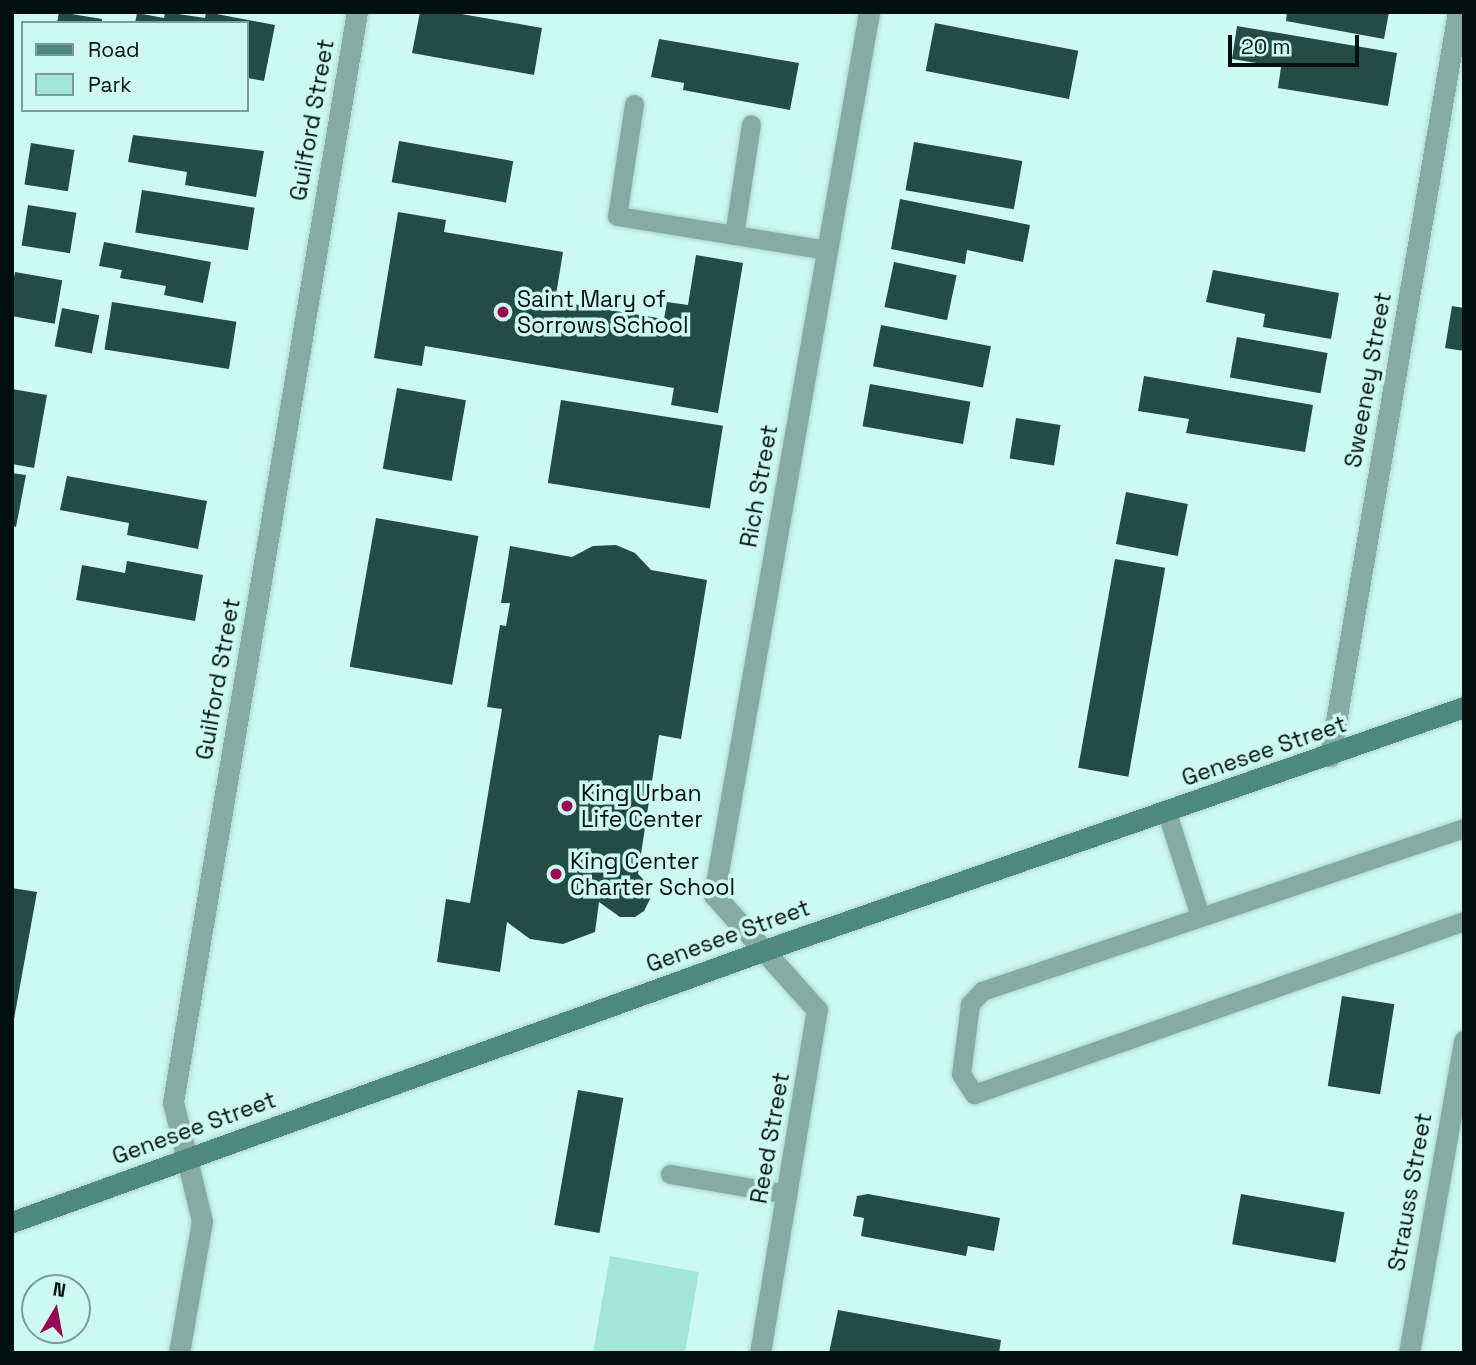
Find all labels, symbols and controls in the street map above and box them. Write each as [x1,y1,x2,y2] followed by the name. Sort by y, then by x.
[21,21,248,112] legend
[1231,21,1362,65] scale bar
[1241,33,1291,60] text: 20 m
[88,36,140,63] text: Road
[284,37,340,203] street label: Guilford Street
[88,71,132,98] text: Park
[517,285,689,339] place label: Saint Mary of Sorrows School
[1339,290,1397,470] street label: Sweeney Street
[495,304,511,320] marker: Saint Mary of Sorrows School
[735,422,783,550] street label: Rich Street
[190,596,246,762] street label: Guilford Street
[1178,710,1350,792] street label: Genesee Street
[581,779,703,833] place label: King Urban Life Center
[559,798,575,814] marker: King Urban Life Center
[570,847,735,901] place label: King Center Charter School
[548,866,564,882] marker: King Center Charter School
[642,894,814,978] street label: Genesee Street
[745,1070,795,1206] street label: Reed Street
[108,1086,280,1170] street label: Genesee Street
[1382,1111,1438,1273] street label: Strauss Street
[21,1274,91,1344] north arrow
[51,1276,68,1303] text: N

